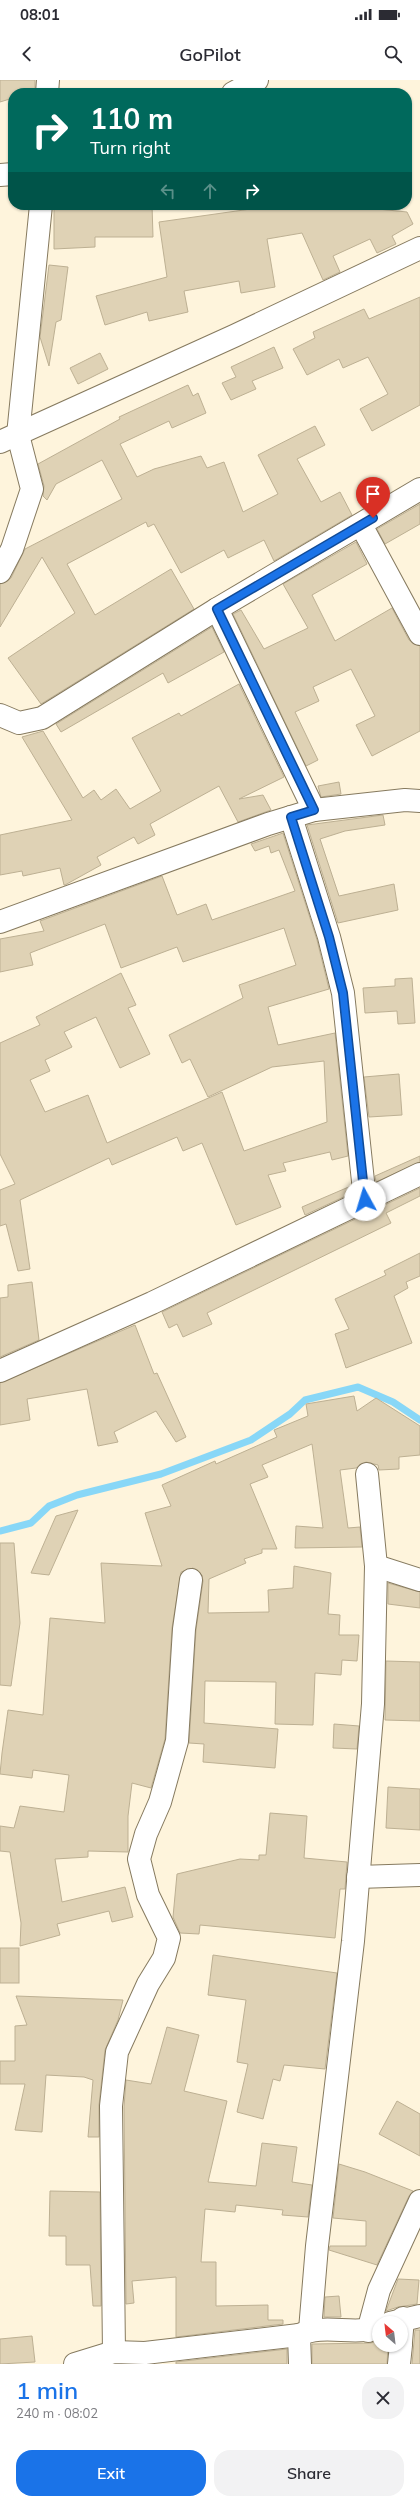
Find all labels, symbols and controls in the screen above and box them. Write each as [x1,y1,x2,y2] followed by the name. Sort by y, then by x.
[20,5,60,24] text: 08:01
[16,43,38,65] icon: back
[179,43,241,66] text: GoPilot
[382,43,404,65] icon: search
[90,101,173,136] text: 110 m
[24,104,76,156] icon: right
[90,136,170,159] text: Turn right
[157,180,179,202] icon: left
[199,180,221,202] icon: ahead
[241,180,263,202] icon: right
[356,477,390,518] pin
[362,483,384,505] icon: arrive
[344,1179,386,1221] position arrow
[372,2316,408,2352] north arrow
[372,2316,408,2352] map controls
[16,2375,78,2405] text: 1 min
[362,2377,404,2419] button: close
[16,2405,98,2421] text: 240 m · 08:02
[16,2450,206,2496] button: Exit
[214,2450,404,2496] button: Share

